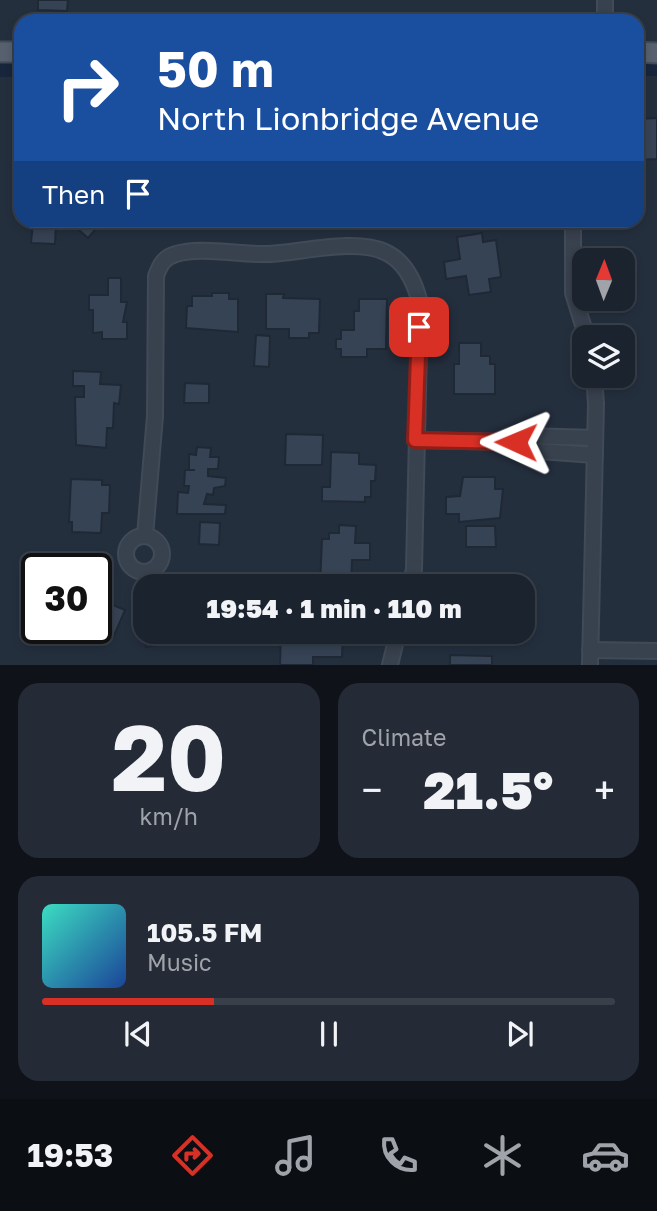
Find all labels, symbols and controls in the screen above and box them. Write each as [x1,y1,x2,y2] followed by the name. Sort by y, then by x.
[157,39,274,98] text: 50 m
[42,42,133,133] icon: right
[157,99,539,137] text: North Lionbridge Avenue
[119,175,157,213] icon: arrive
[42,179,105,210] text: Then
[572,248,635,312] north arrow
[572,248,635,388] map controls
[389,297,449,357] pin
[400,308,438,346] icon: arrive
[572,325,635,388] button: layers
[479,405,553,479] position arrow
[21,553,112,644] speed limit sign: 30
[206,593,462,624] text: 19:54 · 1 min · 110 m
[111,702,226,811] text: 20
[362,723,446,751] text: Climate
[423,758,553,820] text: 21.5°
[362,767,382,812] text: −
[594,767,615,812] text: +
[139,802,198,830] text: km/h
[147,917,262,948] text: 105.5 FM
[147,948,212,976] text: Music
[119,1015,157,1053] icon: previous
[310,1015,348,1053] icon: pause
[501,1015,539,1053] icon: next
[168,1131,217,1180] icon: directions
[271,1131,320,1180] icon: music
[374,1131,423,1180] icon: phone
[478,1131,527,1180] icon: climate
[581,1131,630,1180] icon: car
[27,1136,113,1174] text: 19:53

